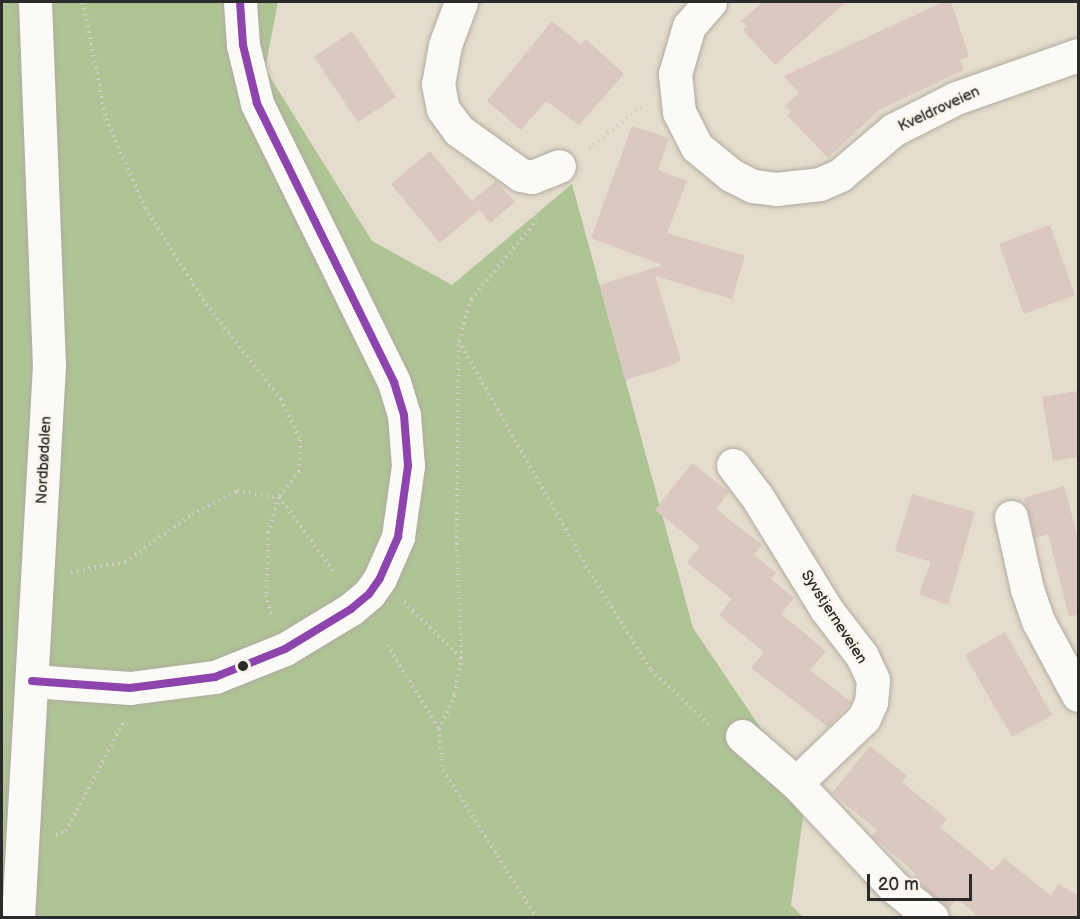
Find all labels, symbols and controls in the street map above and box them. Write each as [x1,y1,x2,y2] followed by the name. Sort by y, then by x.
[895,82,983,136] street label: Kveldroveien
[33,416,55,504] street label: Nordbødalen
[797,567,871,667] street label: Syvstjerneveien
[237,660,249,672] unlabelled marker
[870,862,975,900] scale bar
[878,874,919,895] text: 20 m

